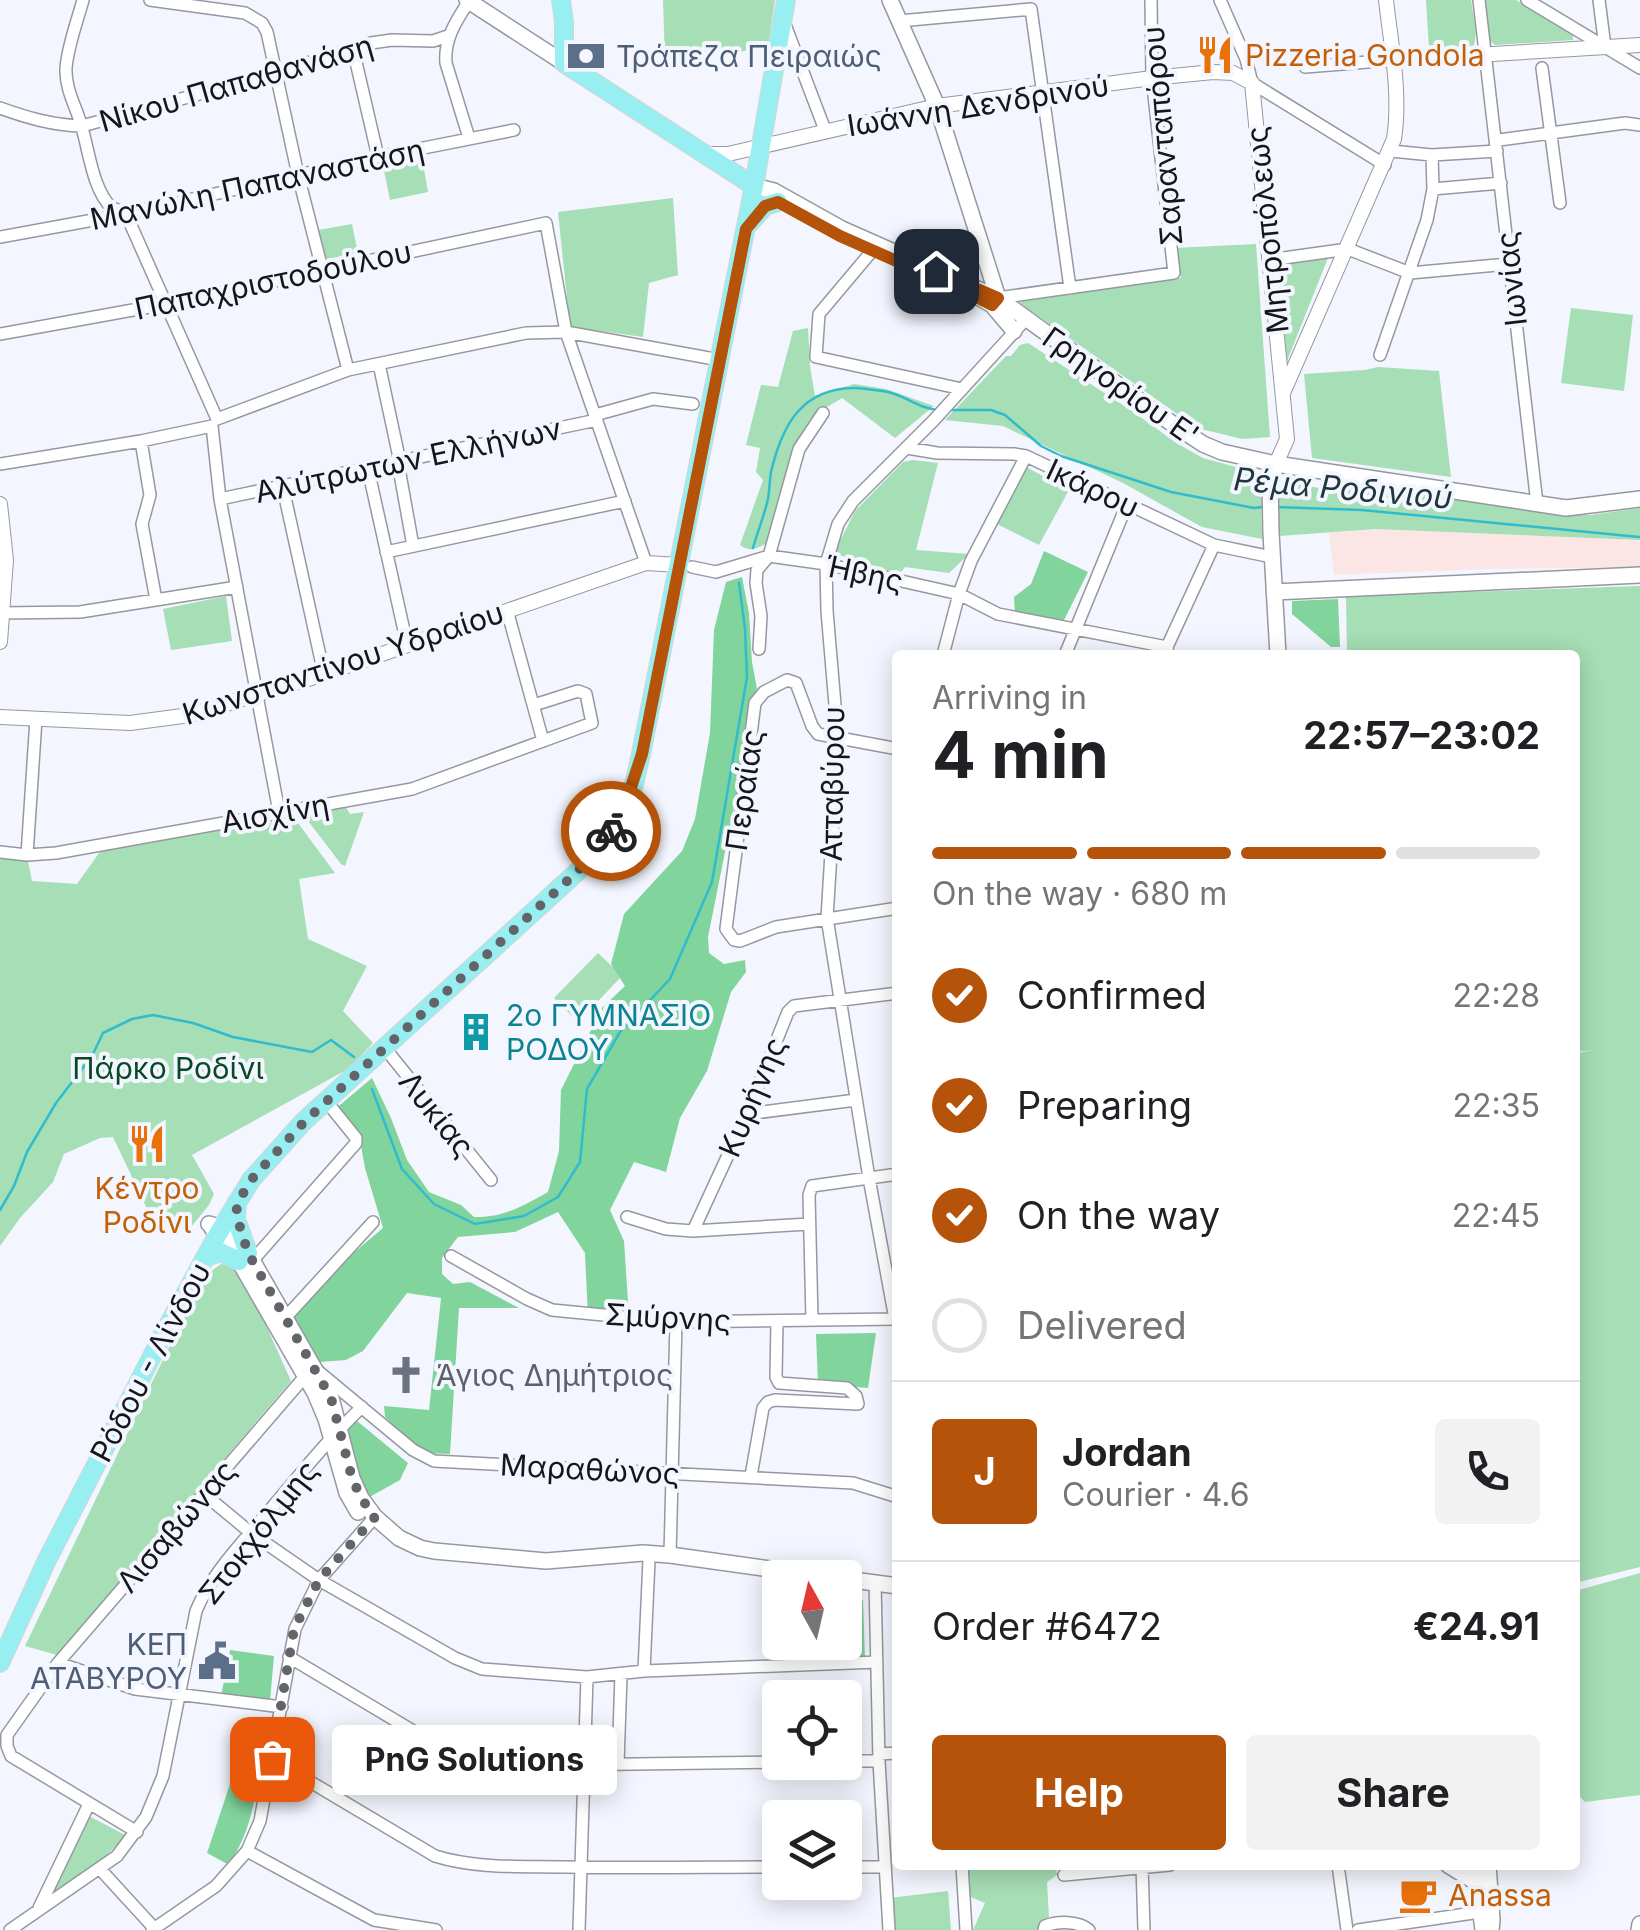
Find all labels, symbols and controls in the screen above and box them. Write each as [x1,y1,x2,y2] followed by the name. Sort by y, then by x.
[1134,25,1190,247] street label: Σαρανταπόρου
[95,27,377,139] street label: Νίκου Παπαθανάση
[1194,34,1236,76] restaurant icon: Pizzeria Gondola
[565,35,607,77] bank icon: Τράπεζα Πειραιώς
[1245,37,1485,73] place label: Pizzeria Gondola
[616,38,882,74] place label: Τράπεζα Πειραιώς
[845,67,1111,143] street label: Ιωάννη Δενδρινού
[1238,125,1296,335] street label: Μητροπόλεως
[87,131,427,237] street label: Μανώλη Παπαναστάση
[894,229,979,314] pin
[1488,230,1534,328] street label: Ιωνίας
[131,233,415,327] street label: Παπαχριστοδούλου
[909,244,964,299] icon: home
[1036,319,1206,453] street label: Γρηγορίου Ε'
[251,410,565,510] street label: Αλύτρωτων Ελλήνων
[1041,451,1145,525] street label: Ικάρου
[1232,459,1454,517] water label: Ρέμα Ροδινιού
[822,547,906,599] street label: Ήβης
[178,594,508,732] street label: Κωνσταντίνου Υδραίου
[932,678,1087,717] text: Arriving in
[813,706,851,862] street label: Ατταβύρου
[1303,712,1540,758] text: 22:57–23:02
[932,715,1109,794] text: 4 min
[718,727,770,853] street label: Περαίας
[561,781,661,881] courier
[218,786,332,840] street label: Αισχίνη
[584,804,639,859] icon: bike
[932,874,1227,913] text: On the way · 680 m
[932,968,987,1023] icon: check
[1017,972,1207,1018] text: Confirmed
[1452,976,1540,1015] text: 22:28
[506,997,711,1067] place label: 2ο ΓΥΜΝΑΣΙΟ ΡΟΔΟΥ
[455,1011,497,1053] building icon: 2ο ΓΥΜΝΑΣΙΟ ΡΟΔΟΥ
[711,1032,793,1162] street label: Κυρήνης
[72,1050,264,1086] park label: Πάρκο Ροδίνι
[392,1064,482,1164] street label: Λυκίας
[932,1078,987,1133] icon: check
[1017,1082,1192,1128] text: Preparing
[1453,1086,1540,1125] text: 22:35
[126,1123,168,1165] restaurant icon: Κέντρο Ροδίνι
[94,1170,200,1240] place label: Κέντρο Ροδίνι
[932,1188,987,1243] icon: check
[1017,1192,1220,1238] text: On the way
[1452,1196,1540,1235] text: 22:45
[82,1256,218,1468] street label: Ρόδου - Λίνδου
[604,1296,732,1338] street label: Σμύρνης
[1017,1302,1187,1348] text: Delivered
[385,1354,427,1396] church icon: Άγιος Δημήτριος
[436,1357,673,1393] place label: Άγιος Δημήτριος
[1435,1419,1540,1524] button: phone
[1062,1429,1192,1475] text: Jordan
[499,1446,681,1492] street label: Μαραθώνος
[973,1448,996,1494] text: J
[109,1453,243,1599] street label: Λισαβώνας
[191,1453,325,1611] street label: Στοκχόλμης
[1062,1475,1250,1514] text: Courier · 4.6
[762,1560,862,1660] north arrow
[762,1560,862,1900] map controls
[932,1603,1162,1649] text: Order #6472
[1413,1603,1540,1649] text: €24.91
[30,1626,187,1696] place label: ΚΕΠ ΑΤΑΒΥΡΟΥ
[196,1640,238,1682] public building icon: ΚΕΠ ΑΤΑΒΥΡΟΥ
[762,1680,862,1780] button: locate
[230,1717,315,1802] pin
[332,1724,617,1794] callout: PnG Solutions
[245,1732,300,1787] icon: bag
[932,1735,1226,1850] button: Help
[1246,1735,1540,1850] button: Share
[365,1740,584,1779] text: PnG Solutions
[762,1800,862,1900] button: layers
[1397,1874,1439,1916] cafe icon: Anassa
[1448,1877,1552,1913] place label: Anassa

